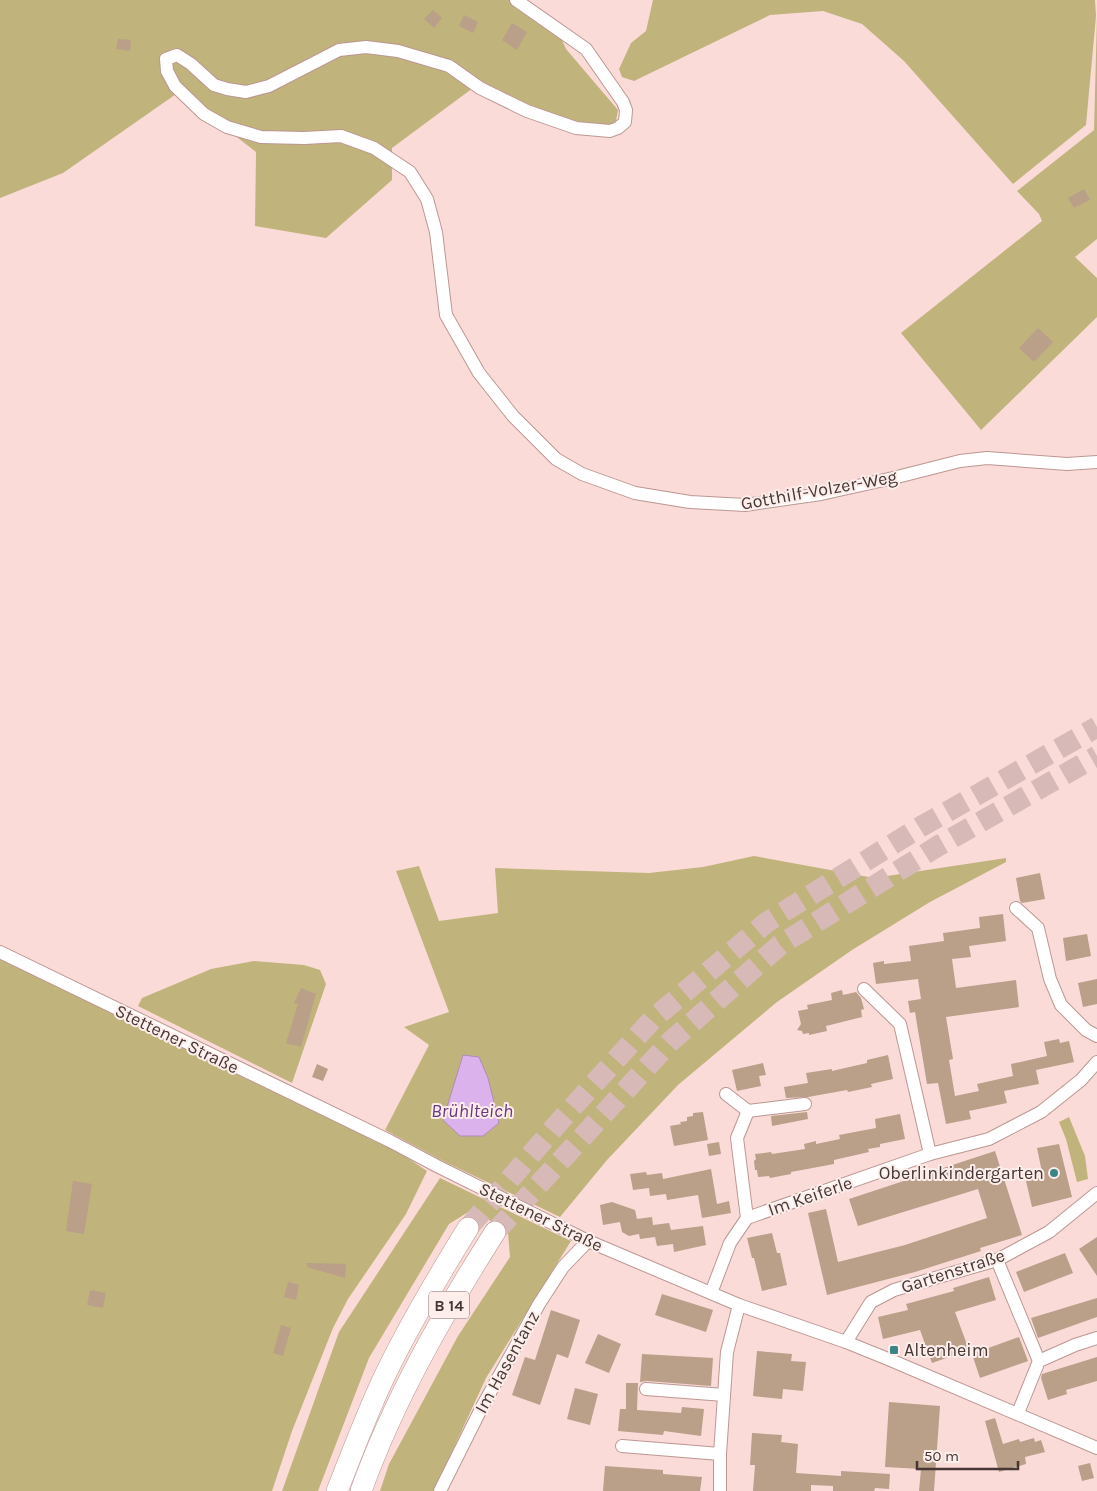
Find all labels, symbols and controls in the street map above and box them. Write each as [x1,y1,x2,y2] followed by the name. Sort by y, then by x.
[739,465,899,515] street label: Gotthilf-Volzer-Weg
[112,1000,242,1078] street label: Stettener Straße
[431,1100,513,1122] water label: Brühlteich
[879,1162,1044,1184] place label: Oberlinkindergarten
[1048,1167,1060,1179] marker: Oberlinkindergarten
[765,1171,855,1221] street label: Im Keiferle
[476,1178,606,1256] street label: Stettener Straße
[898,1244,1008,1298] street label: Gartenstraße
[429,1292,469,1318] road number: B 14
[470,1307,544,1417] street label: Im Hasentanz
[904,1339,989,1361] place label: Altenheim
[888,1344,900,1356] marker: Altenheim
[917,1438,1018,1470] scale bar
[924,1447,959,1465] text: 50 m

